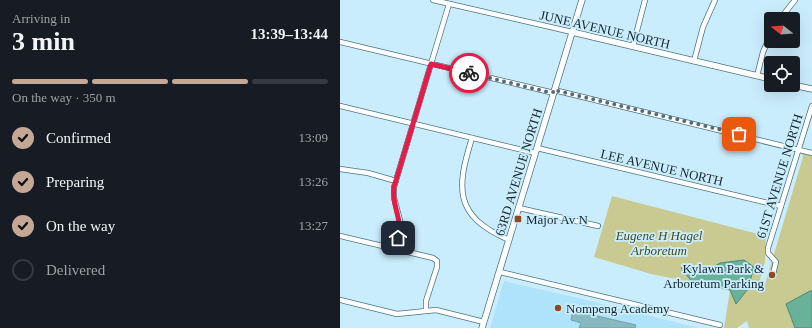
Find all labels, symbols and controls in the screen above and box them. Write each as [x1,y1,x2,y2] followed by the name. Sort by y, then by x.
[538,7,672,52] street label: JUNE AVENUE NORTH
[12,11,70,26] text: Arriving in
[764,12,800,48] north arrow
[764,12,800,92] map controls
[251,26,328,42] text: 13:39–13:44
[12,27,75,56] text: 3 min
[449,53,489,93] courier
[764,56,800,92] button: locate
[458,62,480,84] icon: bike
[12,90,116,105] text: On the way · 350 m
[492,107,545,238] street label: 63RD AVENUE NORTH
[753,112,806,240] street label: 61ST AVENUE NORTH
[722,117,756,151] pin
[728,123,750,145] icon: bag
[12,127,34,149] icon: check
[46,130,111,146] text: Confirmed
[298,130,328,145] text: 13:09
[599,146,725,189] street label: LEE AVENUE NORTH
[12,171,34,193] icon: check
[46,174,104,190] text: Preparing
[298,174,328,189] text: 13:26
[526,212,588,227] place label: Major Av N
[513,214,523,224] marker: Major Av N
[12,215,34,237] icon: check
[46,218,115,234] text: On the way
[298,218,328,233] text: 13:27
[381,221,415,255] pin
[387,227,409,249] icon: home
[615,228,703,258] park label: Eugene H Hagel Arboretum
[663,261,764,291] place label: Kylawn Park & Arboretum Parking
[46,262,105,278] text: Delivered
[767,270,777,280] marker: Kylawn Park & Arboretum Parking
[566,301,670,316] place label: Nompeng Academy
[553,303,563,313] marker: Nompeng Academy

